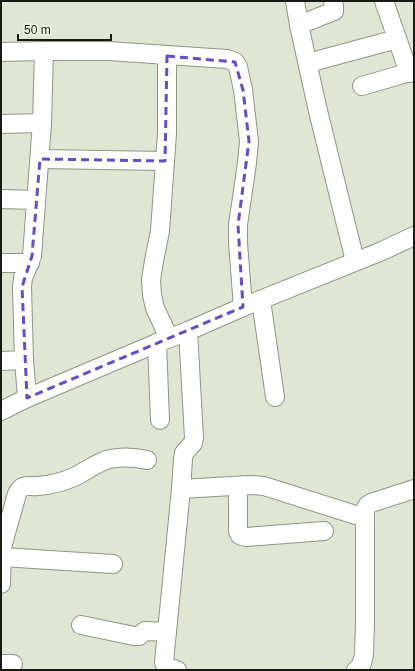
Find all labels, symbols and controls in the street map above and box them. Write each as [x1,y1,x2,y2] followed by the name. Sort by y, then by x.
[18,16,111,42] scale bar
[24,23,51,37] text: 50 m

